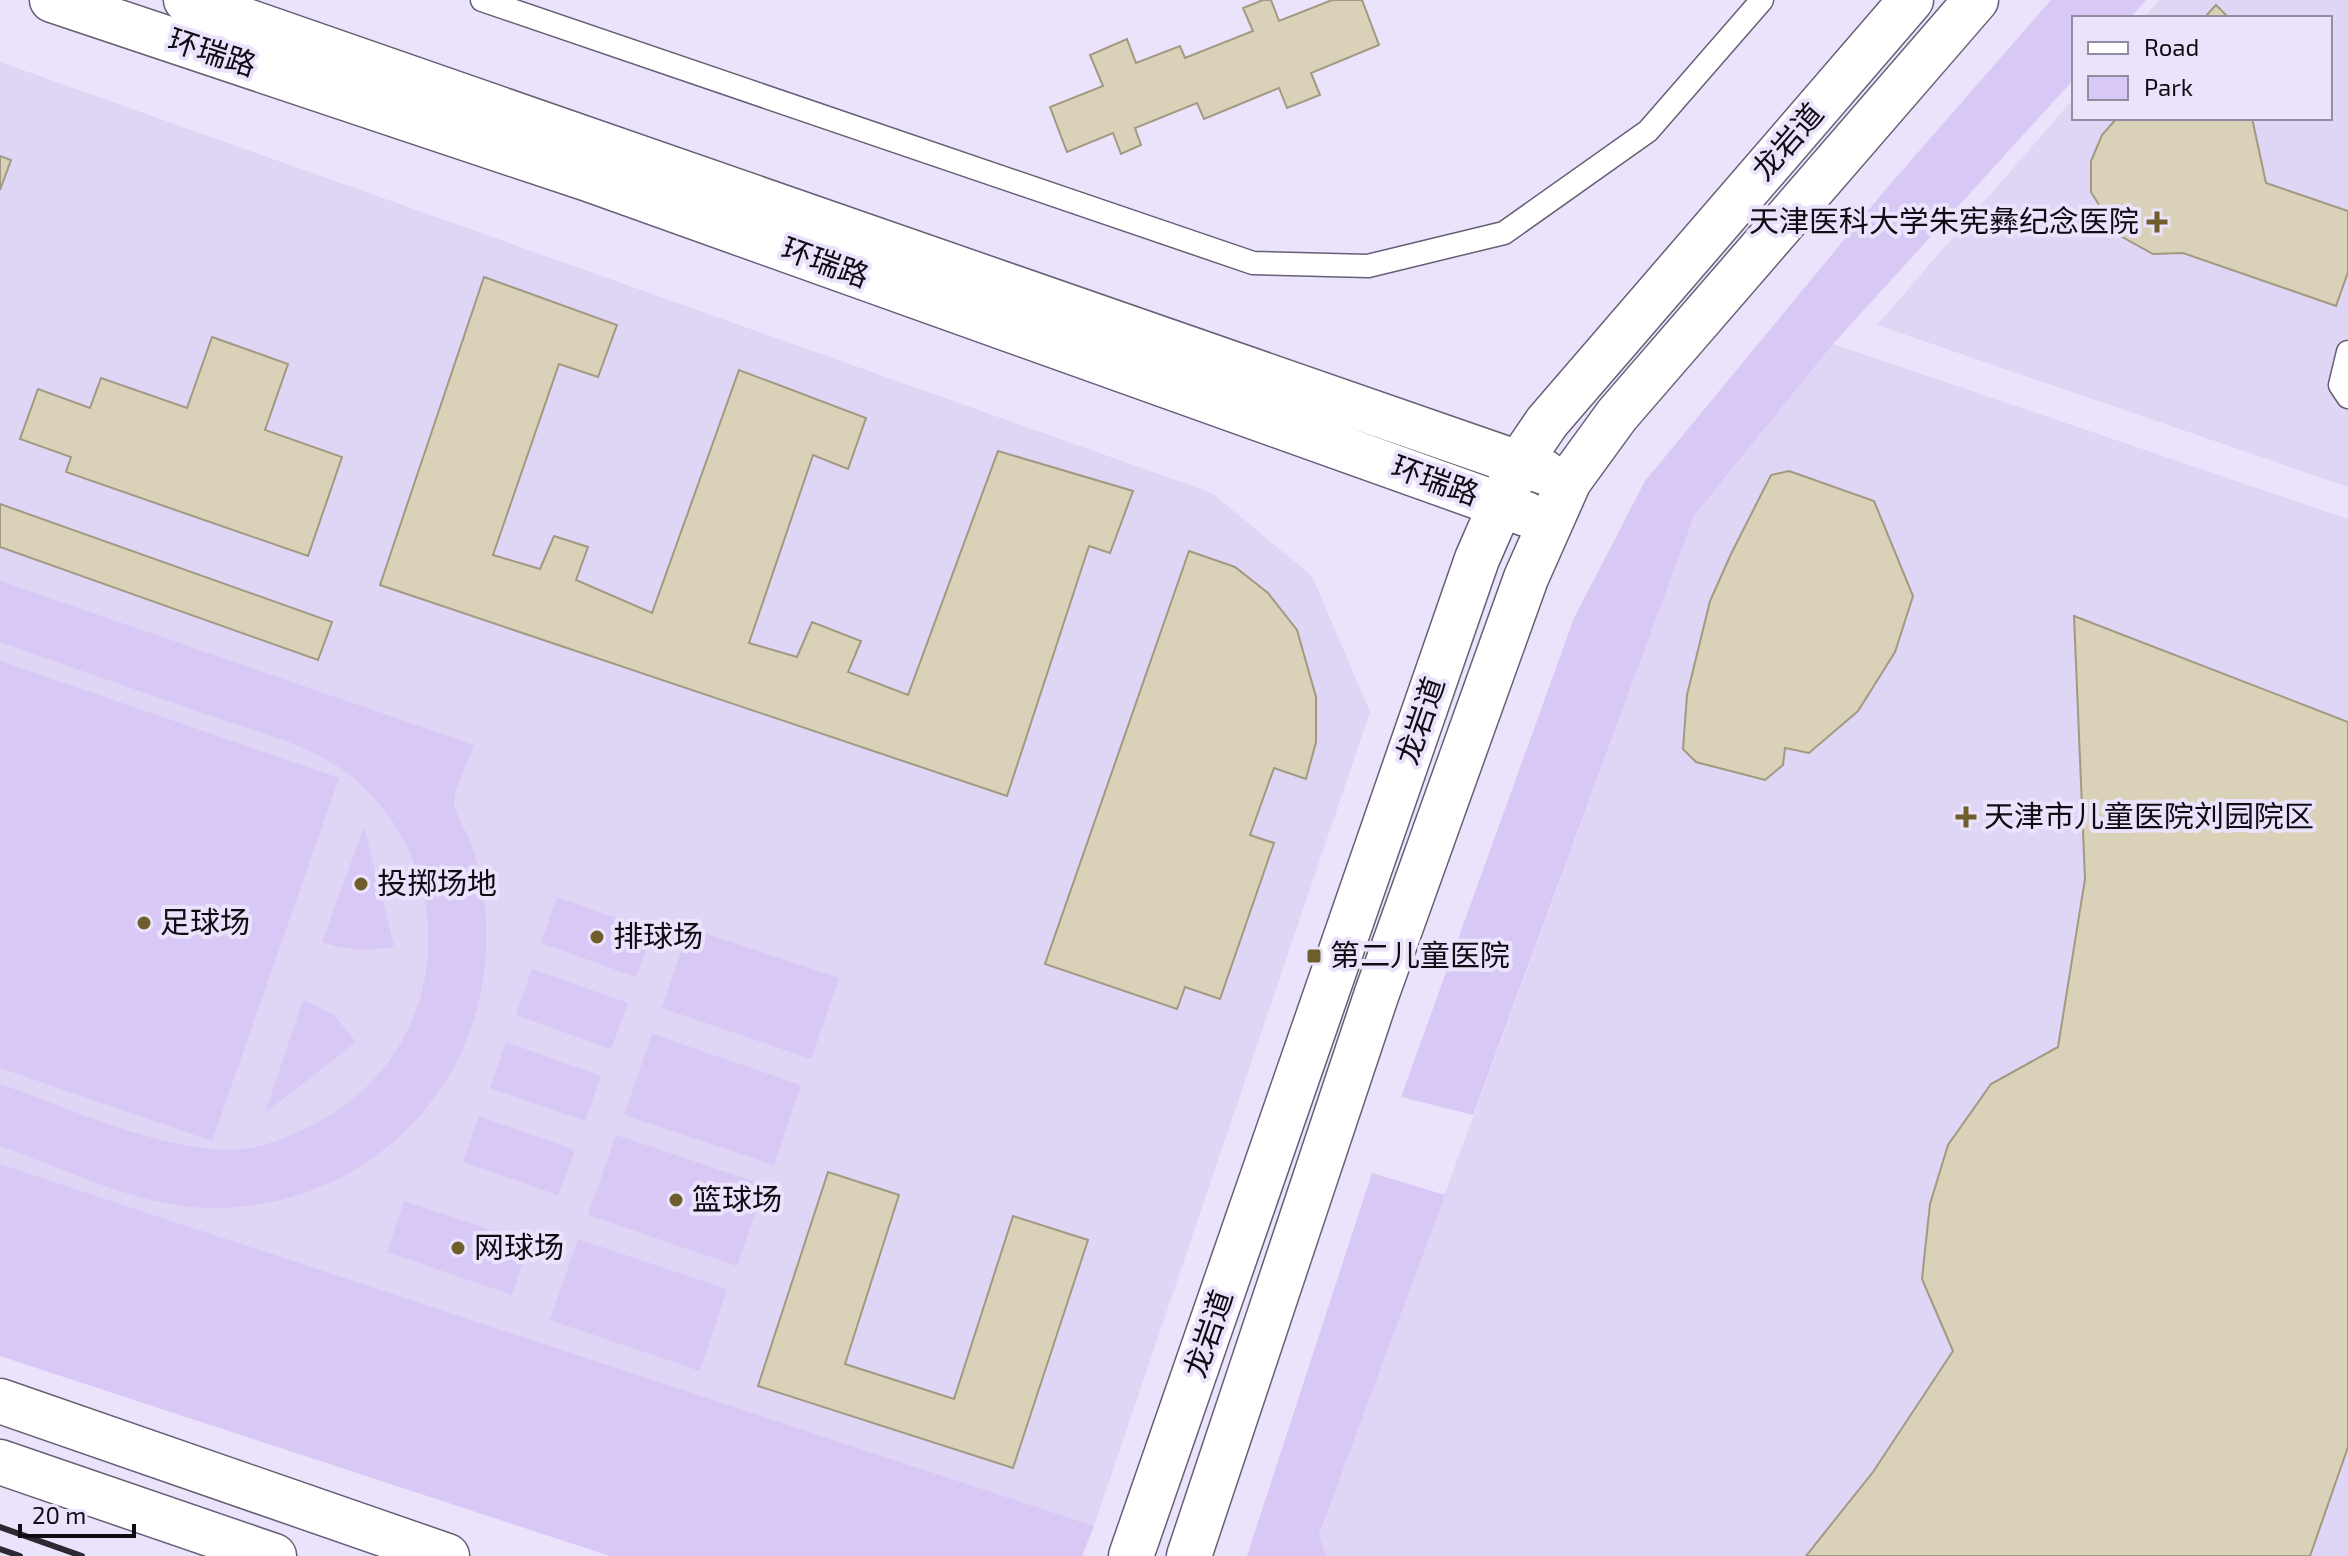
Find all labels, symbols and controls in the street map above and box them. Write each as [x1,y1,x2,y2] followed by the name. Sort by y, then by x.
[2072,16,2332,120] legend
[164,20,261,82] street label: 环瑞路
[2144,32,2199,61] text: Road
[2144,72,2193,101] text: Park
[1743,95,1830,186] street label: 龙岩道
[1749,202,2139,238] place label: 天津医科大学朱宪彝纪念医院
[2146,211,2168,233] marker: 天津医科大学朱宪彝纪念医院
[777,229,874,293] street label: 环瑞路
[1387,447,1484,511] street label: 环瑞路
[1387,672,1451,769] street label: 龙岩道
[1984,797,2314,833] place label: 天津市儿童医院刘园院区
[1955,806,1977,828] marker: 天津市儿童医院刘园院区
[377,864,497,900] place label: 投掷场地
[352,875,370,893] marker: 投掷场地
[160,903,250,939] place label: 足球场
[135,914,153,932] marker: 足球场
[613,917,703,953] place label: 排球场
[588,928,606,946] marker: 排球场
[1330,936,1510,972] place label: 第二儿童医院
[1305,947,1323,965] marker: 第二儿童医院
[692,1180,782,1216] place label: 篮球场
[667,1191,685,1209] marker: 篮球场
[474,1228,564,1264] place label: 网球场
[449,1239,467,1257] marker: 网球场
[1175,1285,1239,1382] street label: 龙岩道
[20,1488,134,1538] scale bar
[32,1500,86,1529] text: 20 m

